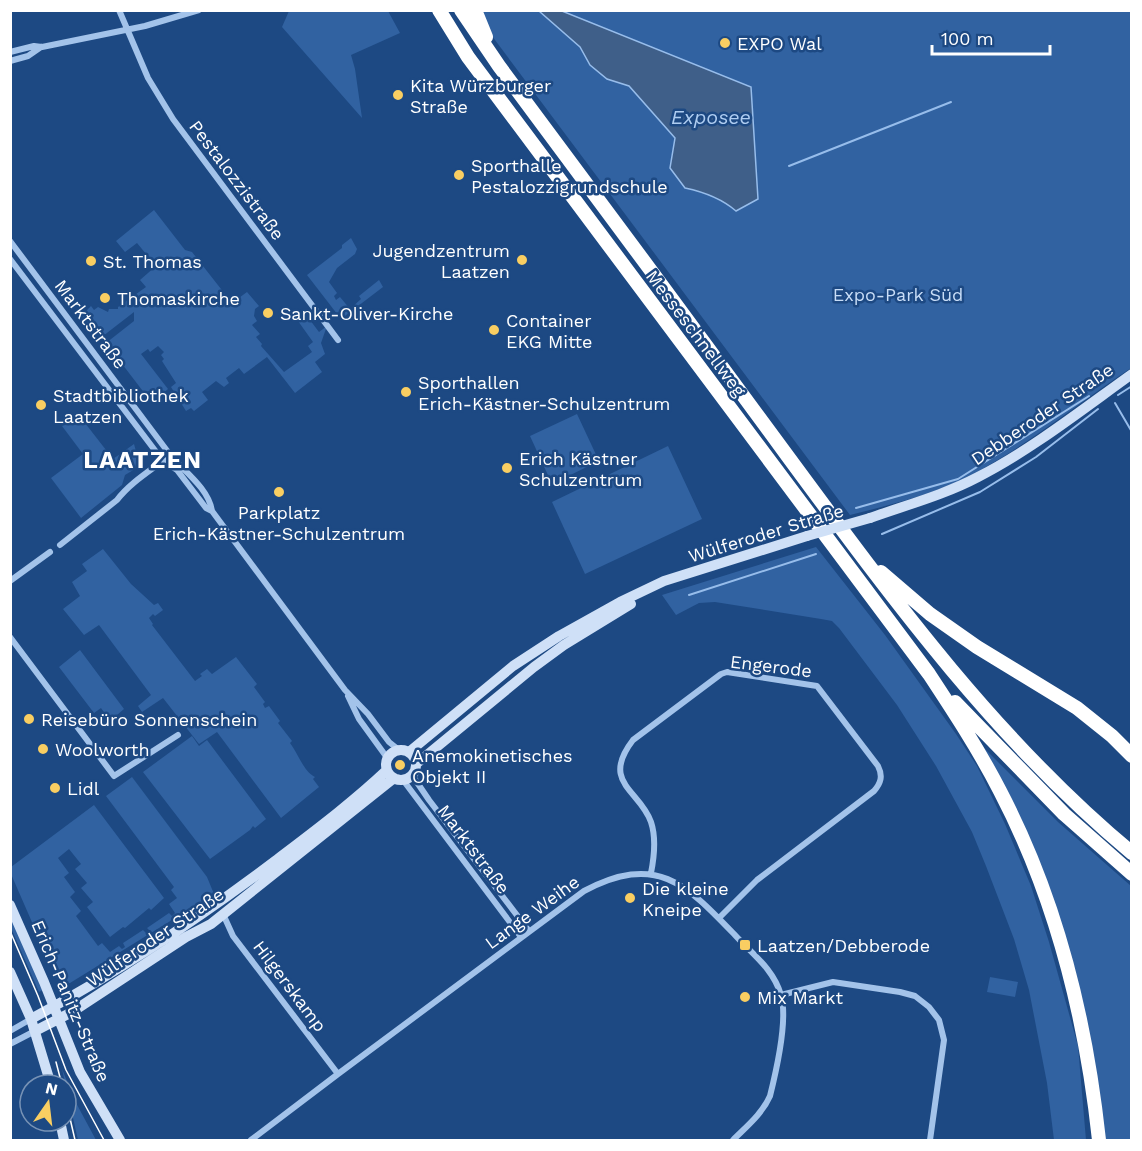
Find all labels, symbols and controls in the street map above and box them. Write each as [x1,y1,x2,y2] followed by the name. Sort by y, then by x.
[932,18,1050,56] scale bar
[941,28,994,49] text: 100 m
[737,33,822,54] place label: EXPO Wal
[718,36,732,50] marker: EXPO Wal
[410,75,551,117] place label: Kita Würzburger Straße
[391,88,405,102] marker: Kita Würzburger Straße
[671,105,751,129] water label: Exposee
[185,116,289,244] street label: Pestalozzistraße
[471,155,668,197] place label: Sporthalle Pestalozzigrundschule
[452,168,466,182] marker: Sporthalle Pestalozzigrundschule
[372,240,510,282] place label: Jugendzentrum Laatzen
[103,251,202,272] place label: St. Thomas
[515,253,529,267] marker: Jugendzentrum Laatzen
[84,254,98,268] marker: St. Thomas
[642,266,751,401] street label: Messeschnellweg
[51,275,131,373] street label: Marktstraße
[833,284,963,305] park label: Expo-Park Süd
[117,288,240,309] place label: Thomaskirche
[98,291,112,305] marker: Thomaskirche
[280,303,453,324] place label: Sankt-Oliver-Kirche
[261,306,275,320] marker: Sankt-Oliver-Kirche
[506,310,592,352] place label: Container EKG Mitte
[487,323,501,337] marker: Container EKG Mitte
[967,359,1117,469] street label: Debberoder Straße
[418,372,671,414] place label: Sporthallen Erich-Kästner-Schulzentrum
[53,385,189,427] place label: Stadtbibliothek Laatzen
[399,385,413,399] marker: Sporthallen Erich-Kästner-Schulzentrum
[34,398,48,412] marker: Stadtbibliothek Laatzen
[83,446,203,474] district label: LAATZEN
[519,448,642,490] place label: Erich Kästner Schulzentrum
[500,461,514,475] marker: Erich Kästner Schulzentrum
[272,485,286,499] marker: Parkplatz Erich-Kästner-Schulzentrum
[686,499,846,567] street label: Wülferoder Straße
[153,502,405,544] place label: Parkplatz Erich-Kästner-Schulzentrum
[729,651,813,681] street label: Engerode
[41,709,257,730] place label: Reisebüro Sonnenschein
[22,712,36,726] marker: Reisebüro Sonnenschein
[55,739,150,760] place label: Woolworth
[36,742,50,756] marker: Woolworth
[412,745,573,787] place label: Anemokinetisches Objekt II
[393,758,407,772] marker: Anemokinetisches Objekt II
[67,778,100,799] place label: Lidl
[48,781,62,795] marker: Lidl
[434,800,514,898] street label: Marktstraße
[481,871,583,953] street label: Lange Weihe
[642,878,729,920] place label: Die kleine Kneipe
[82,883,228,991] street label: Wülferoder Straße
[623,891,637,905] marker: Die kleine Kneipe
[27,917,115,1085] street label: Erich-Panitz-Straße
[757,935,930,956] place label: Laatzen/Debberode
[249,936,331,1036] street label: Hilgerskamp
[738,938,752,952] marker: Laatzen/Debberode
[757,987,844,1008] place label: Mix Markt
[738,990,752,1004] marker: Mix Markt
[18,1073,78,1133] north arrow
[43,1078,60,1100] text: N

